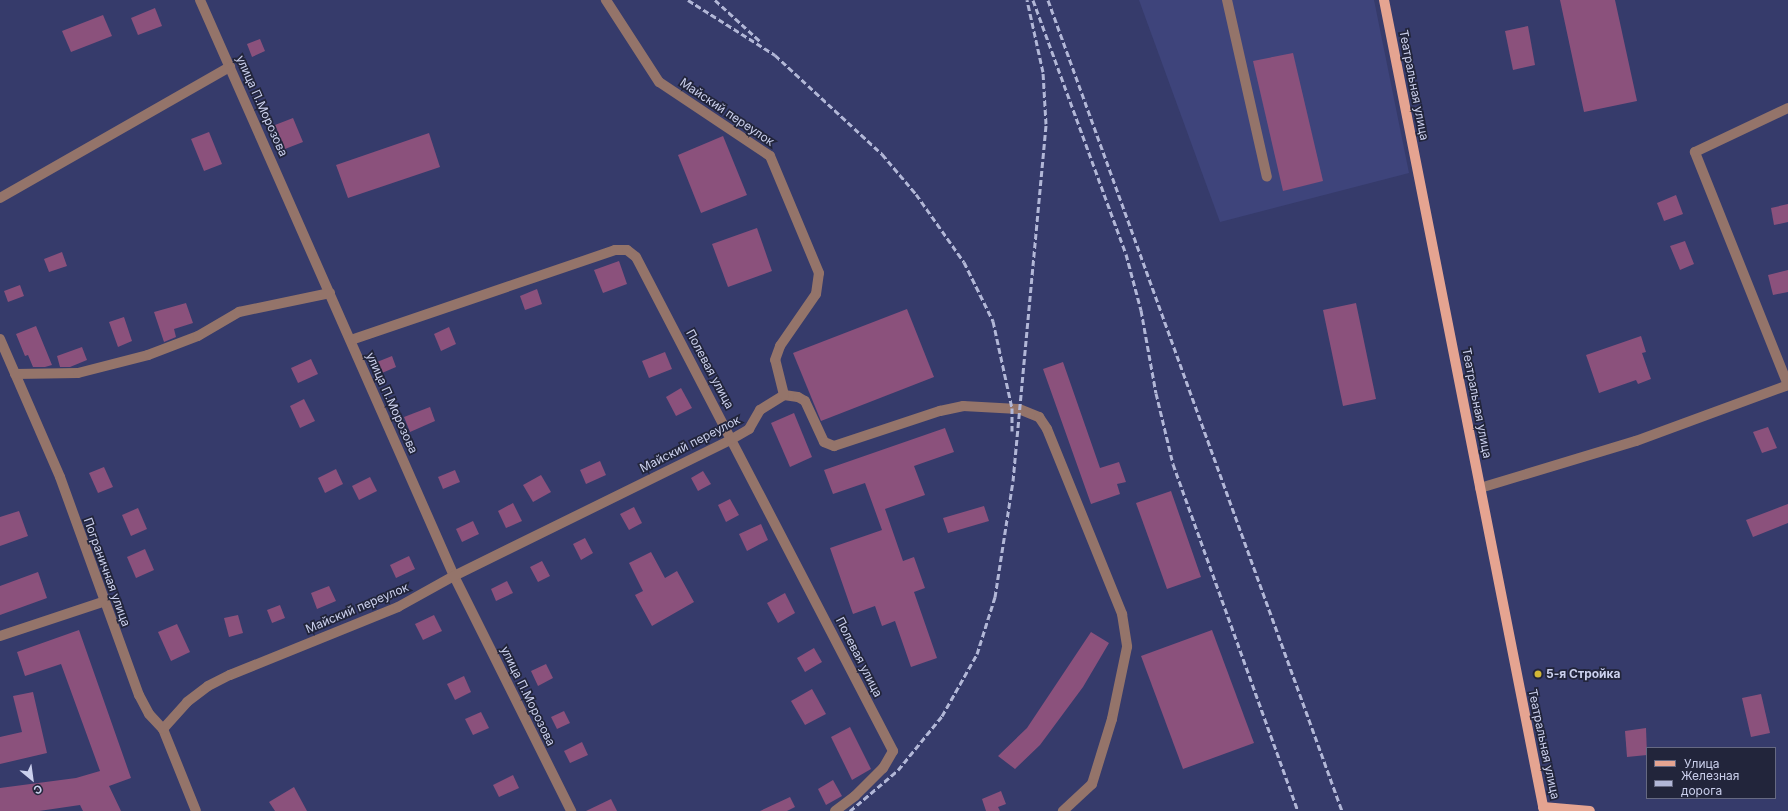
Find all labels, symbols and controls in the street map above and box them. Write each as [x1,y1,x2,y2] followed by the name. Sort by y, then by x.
[1396,29,1432,141] street label: Театральная улица
[233,53,291,159] street label: улица П.Морозова
[677,75,777,149] street label: Майский переулок
[683,327,737,411] street label: Полевая улица
[1459,347,1495,459] street label: Театральная улица
[363,350,421,456] street label: улица П.Морозова
[637,412,743,476] street label: Майский переулок
[81,516,133,628] street label: Пограничная улица
[303,580,411,636] street label: Майский переулок
[833,615,885,699] street label: Полевая улица
[498,644,558,748] street label: улица П.Морозова
[1546,667,1621,681] place label: 5-я Стройка
[1533,669,1543,679] marker: 5-я Стройка
[1525,688,1563,800] street label: Театральная улица
[1646,747,1776,799] legend
[1684,756,1719,771] text: Улица
[12,759,52,799] north arrow
[1681,768,1739,798] text: Железная дорога
[31,781,45,798] text: С

